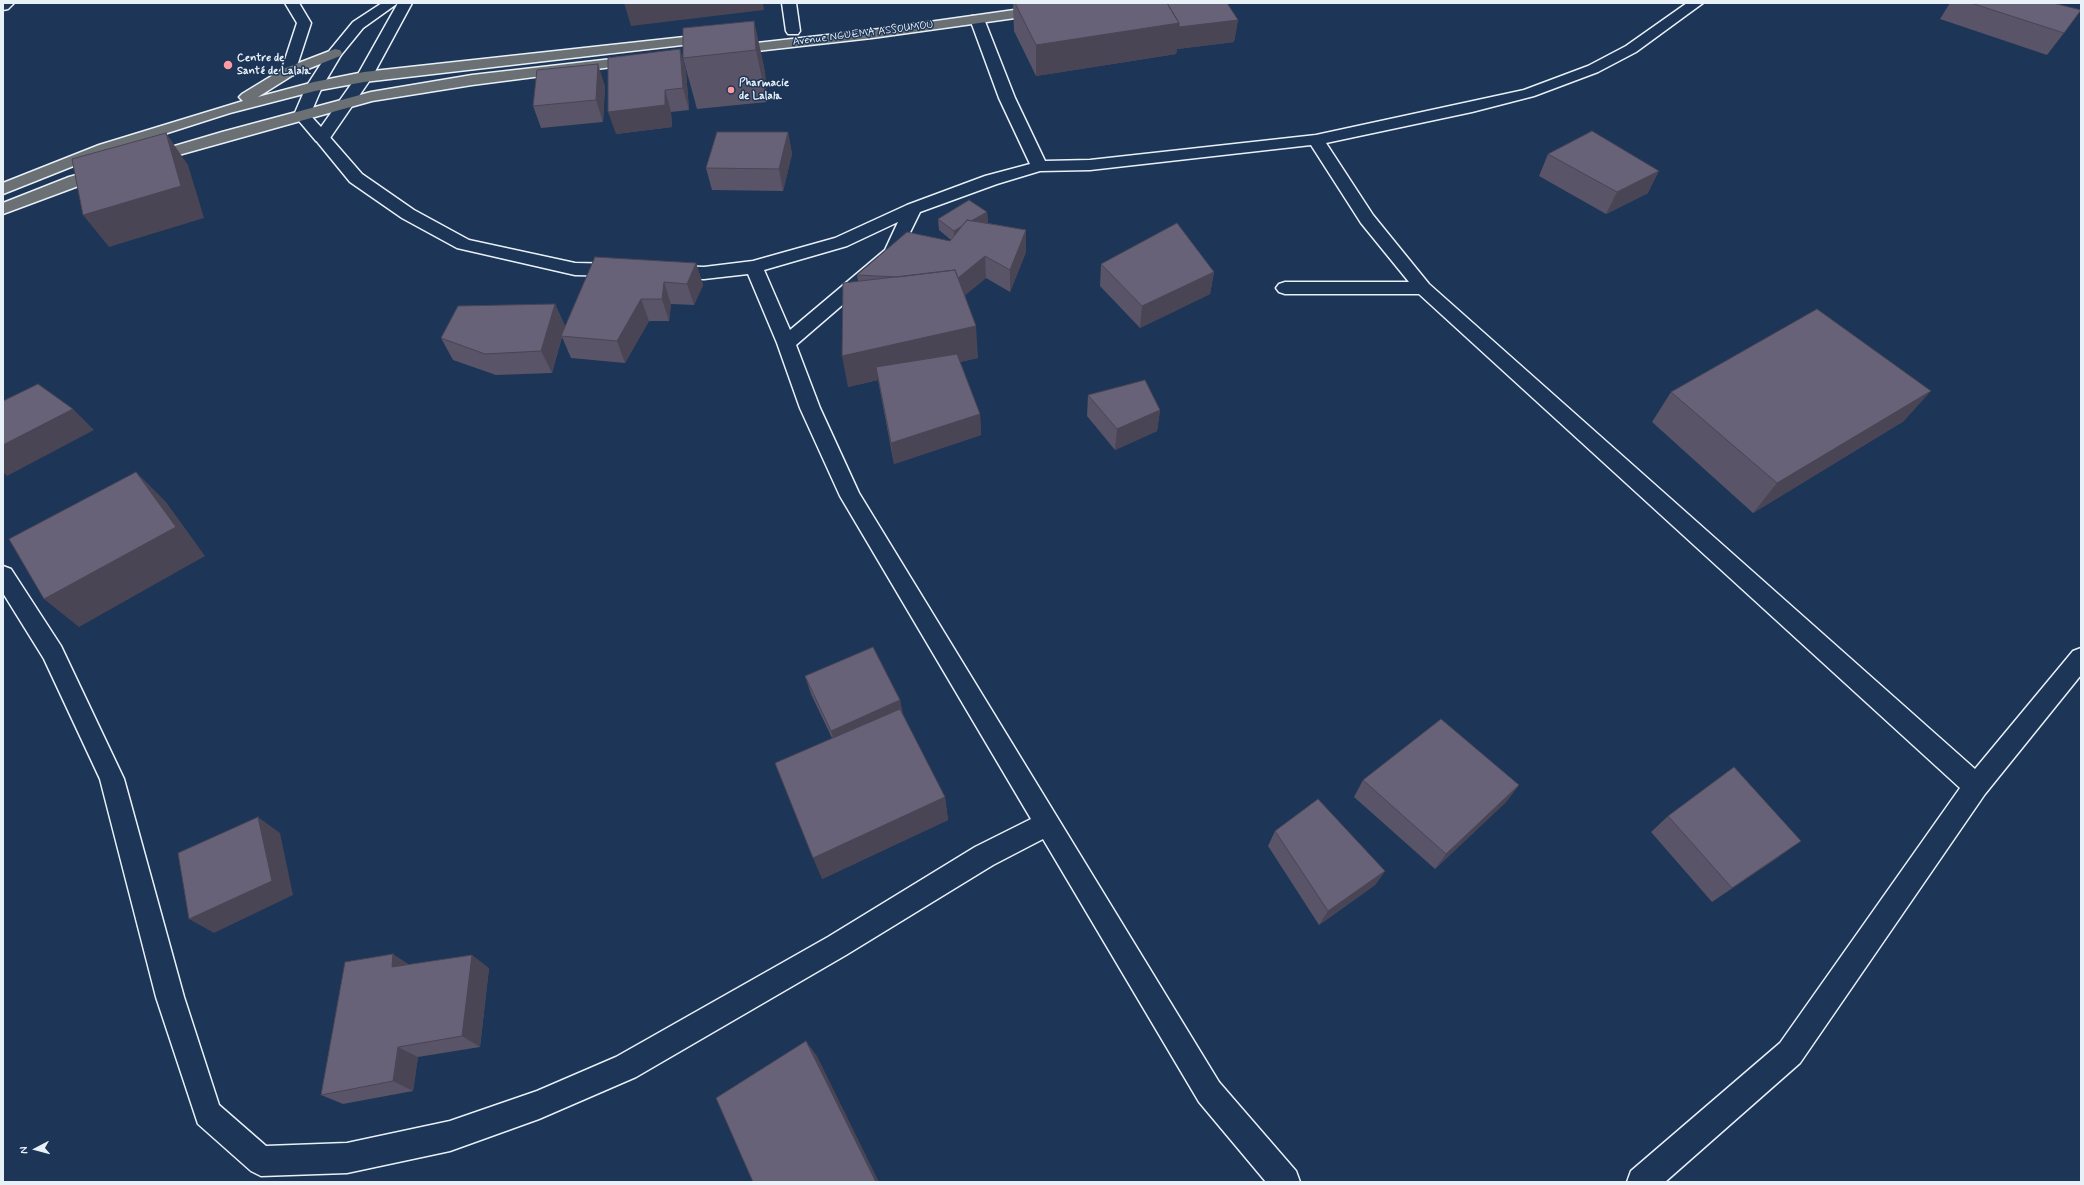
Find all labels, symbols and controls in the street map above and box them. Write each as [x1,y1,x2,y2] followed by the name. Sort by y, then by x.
[792,19,934,49] street label: Avenue NGUEMA ASSOUMOU
[237,52,311,78] place label: Centre de Santé de Lalala
[222,59,234,71] marker: Centre de Santé de Lalala
[739,77,789,103] place label: Pharmacie de Lalala
[726,85,736,95] marker: Pharmacie de Lalala
[16,1129,56,1169] north arrow
[17,1146,31,1155] text: N

